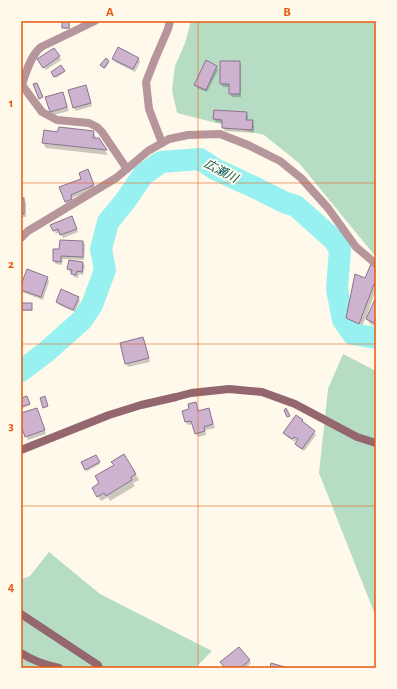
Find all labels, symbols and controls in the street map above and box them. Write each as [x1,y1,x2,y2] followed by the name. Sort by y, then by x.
[106,6,114,19] text: A
[283,6,291,19] text: B
[9,97,13,110] text: 1
[202,156,242,186] water label: 広瀬川
[8,258,14,271] text: 2
[8,420,14,433] text: 3
[8,581,15,594] text: 4

